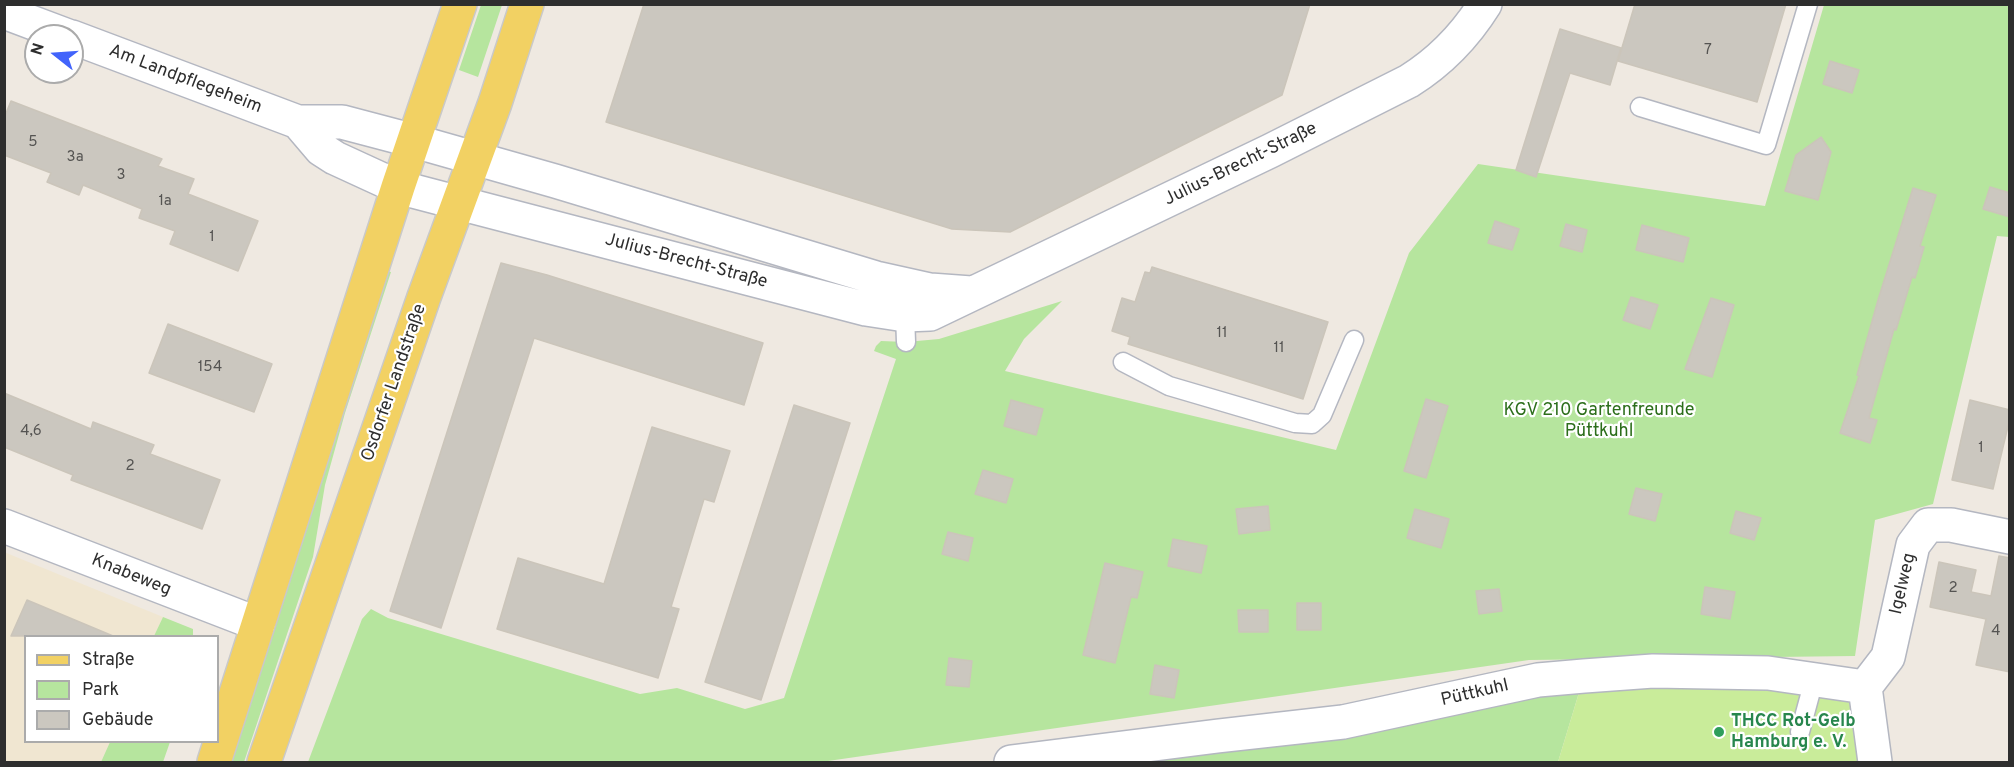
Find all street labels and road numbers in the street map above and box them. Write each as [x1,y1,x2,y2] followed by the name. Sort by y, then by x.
[105,41,265,119] street label: Am Landpflegeheim
[1161,119,1321,211] street label: Julius-Brecht-Straße
[602,230,770,294] street label: Julius-Brecht-Straße
[358,301,432,465] street label: Osdorfer Landstraße
[88,550,174,602] street label: Knabeweg
[1886,551,1922,617] street label: Igelweg
[1439,676,1511,712] street label: Püttkuhl

